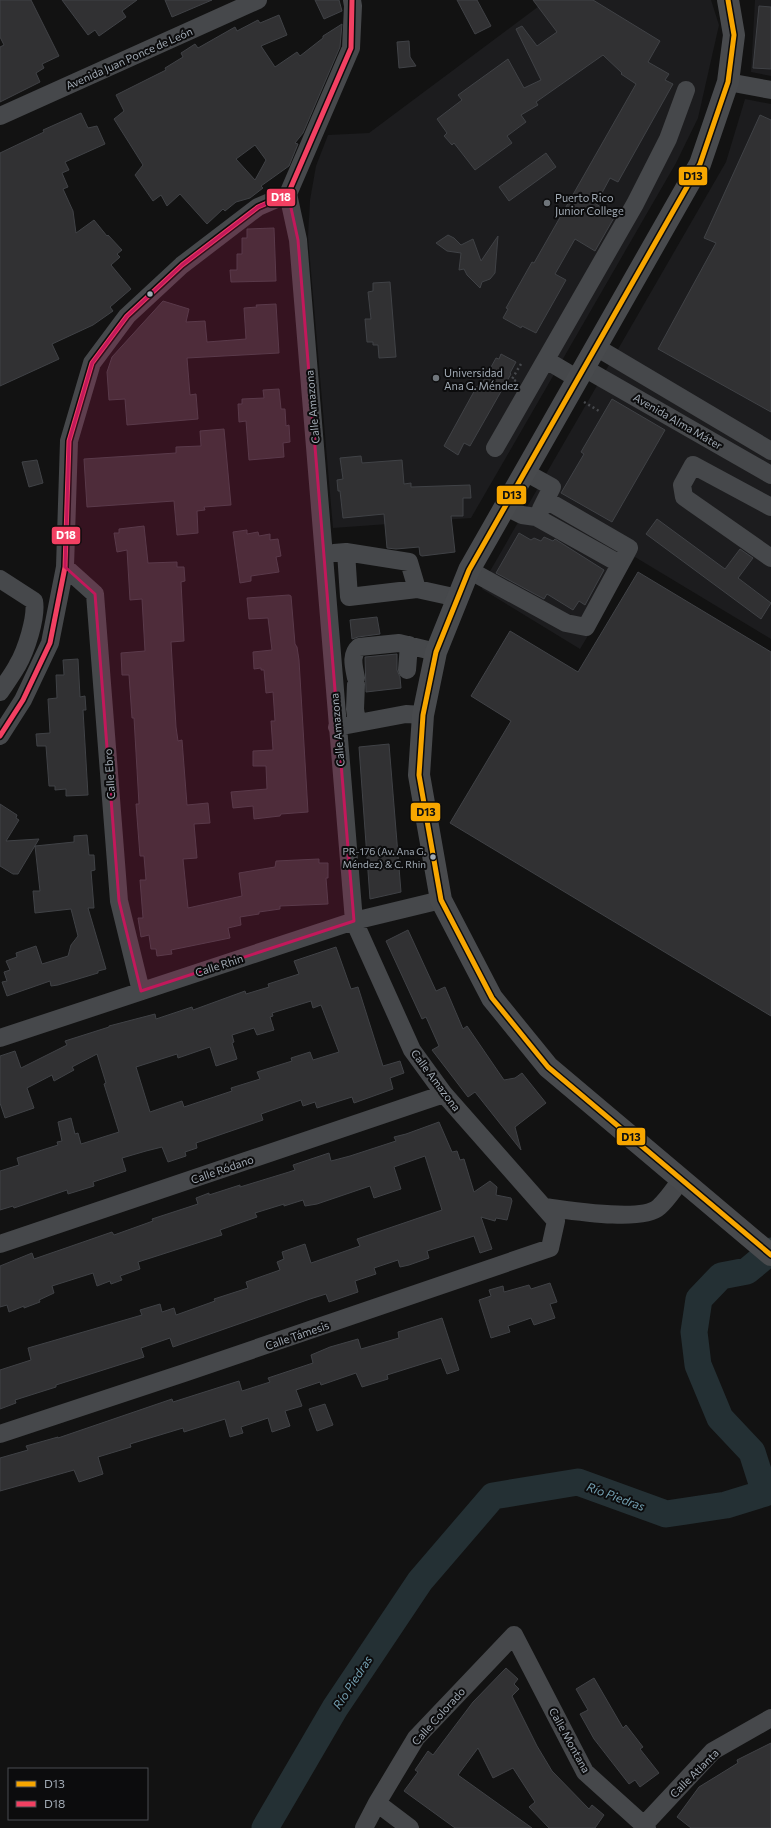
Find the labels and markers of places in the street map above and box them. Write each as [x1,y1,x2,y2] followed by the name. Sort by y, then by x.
[555,191,624,218] place label: Puerto Rico Junior College
[542,198,552,208] marker: Puerto Rico Junior College
[145,289,155,299] unlabelled marker
[444,366,519,392] place label: Universidad Ana G. Méndez
[431,373,441,383] marker: Universidad Ana G. Méndez
[343,845,426,870] place label: PR-176 (Av. Ana G. Méndez) & C. Rhin
[428,852,438,862] marker: PR-176 (Av. Ana G. Méndez) & C. Rhin

